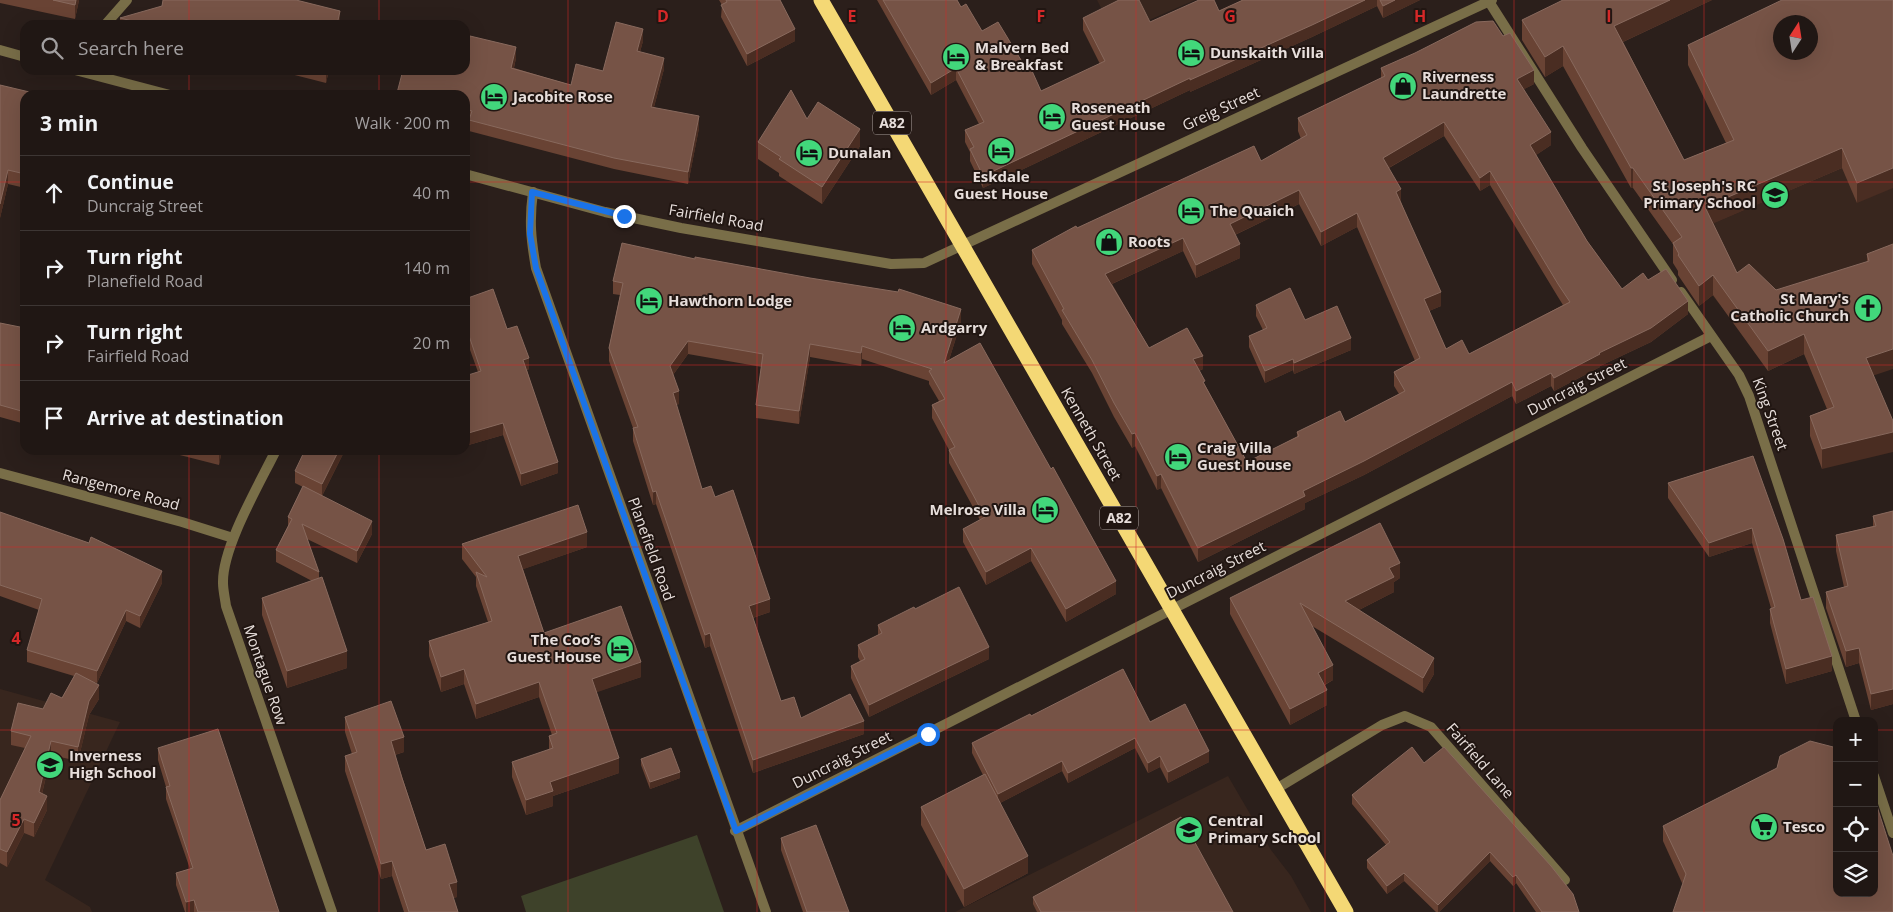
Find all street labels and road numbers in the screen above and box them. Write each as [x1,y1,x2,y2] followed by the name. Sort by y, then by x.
[1179,81,1263,135] street label: Greig Street
[873,112,911,134] road number: A82
[667,199,765,235] street label: Fairfield Road
[1524,353,1629,420] street label: Duncraig Street
[1749,374,1793,453] street label: King Street
[1057,383,1127,484] street label: Kenneth Street
[60,464,182,514] street label: Rangemore Road
[624,494,680,603] street label: Planefield Road
[1100,506,1138,530] road number: A82
[1163,536,1268,603] street label: Duncraig Street
[239,622,293,728] street label: Montague Row
[1442,718,1519,802] street label: Fairfield Lane
[789,726,894,793] street label: Duncraig Street

